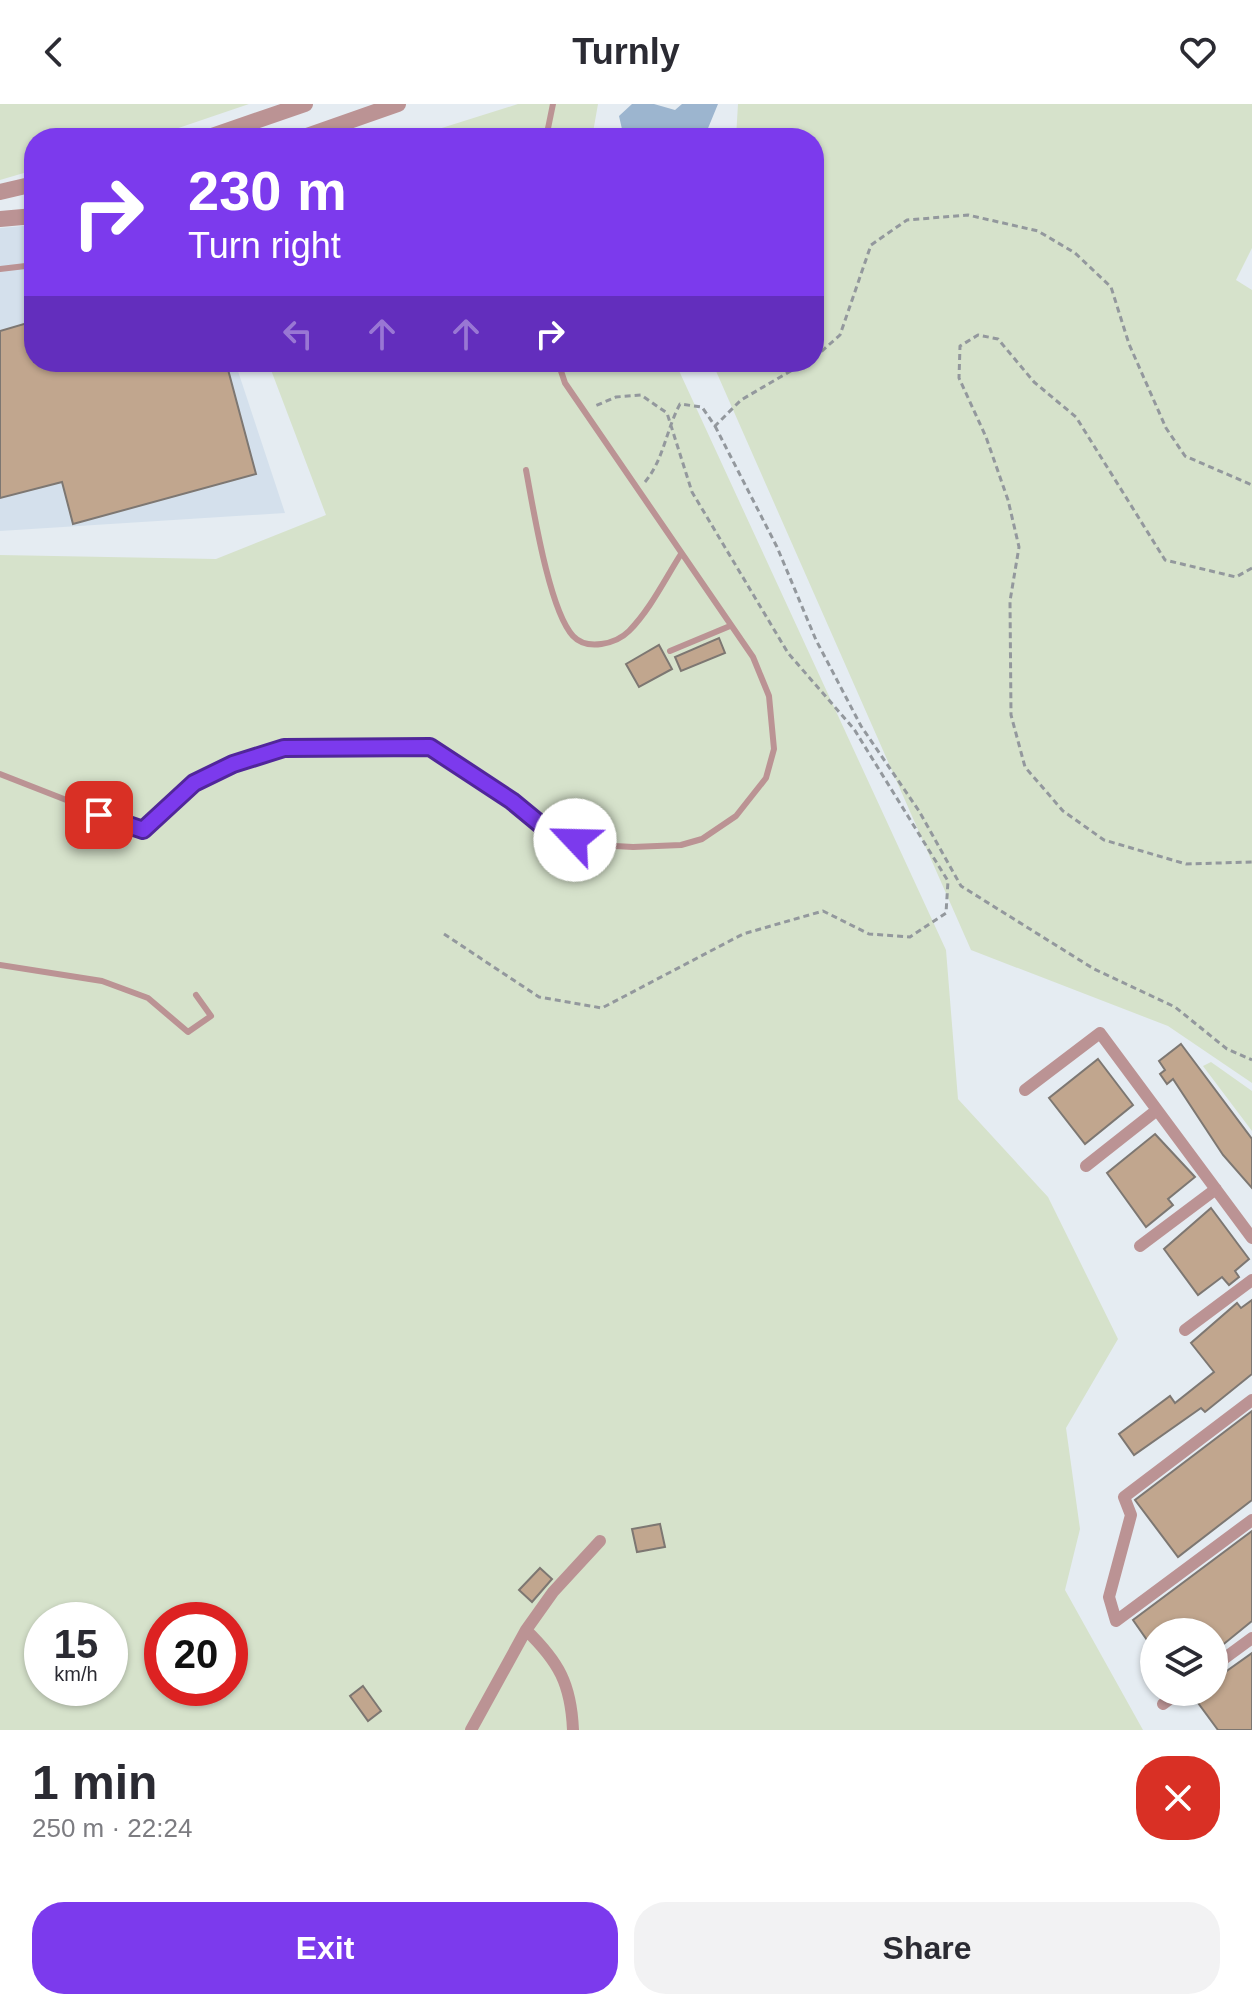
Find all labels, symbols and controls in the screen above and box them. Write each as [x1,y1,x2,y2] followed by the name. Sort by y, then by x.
[32,30,76,74] icon: back
[1176,30,1220,74] icon: heart
[572,31,680,72] text: Turnly
[188,159,347,222] text: 230 m
[56,160,160,264] icon: right
[188,225,341,266] text: Turn right
[276,312,320,356] icon: left
[360,312,404,356] icon: ahead
[444,312,488,356] icon: ahead
[528,312,572,356] icon: right
[65,781,133,849] pin
[77,793,121,837] icon: arrive
[533,798,617,882] position arrow
[144,1602,248,1706] speed limit sign: 20
[1140,1618,1228,1706] map controls
[1140,1618,1228,1706] button: layers
[54,1622,98,1666] text: 15
[54,1663,98,1685] text: km/h
[32,1756,157,1809] text: 1 min
[1136,1756,1220,1840] button: close
[32,1813,192,1843] text: 250 m · 22:24
[32,1902,618,1994] button: Exit
[634,1902,1220,1994] button: Share

